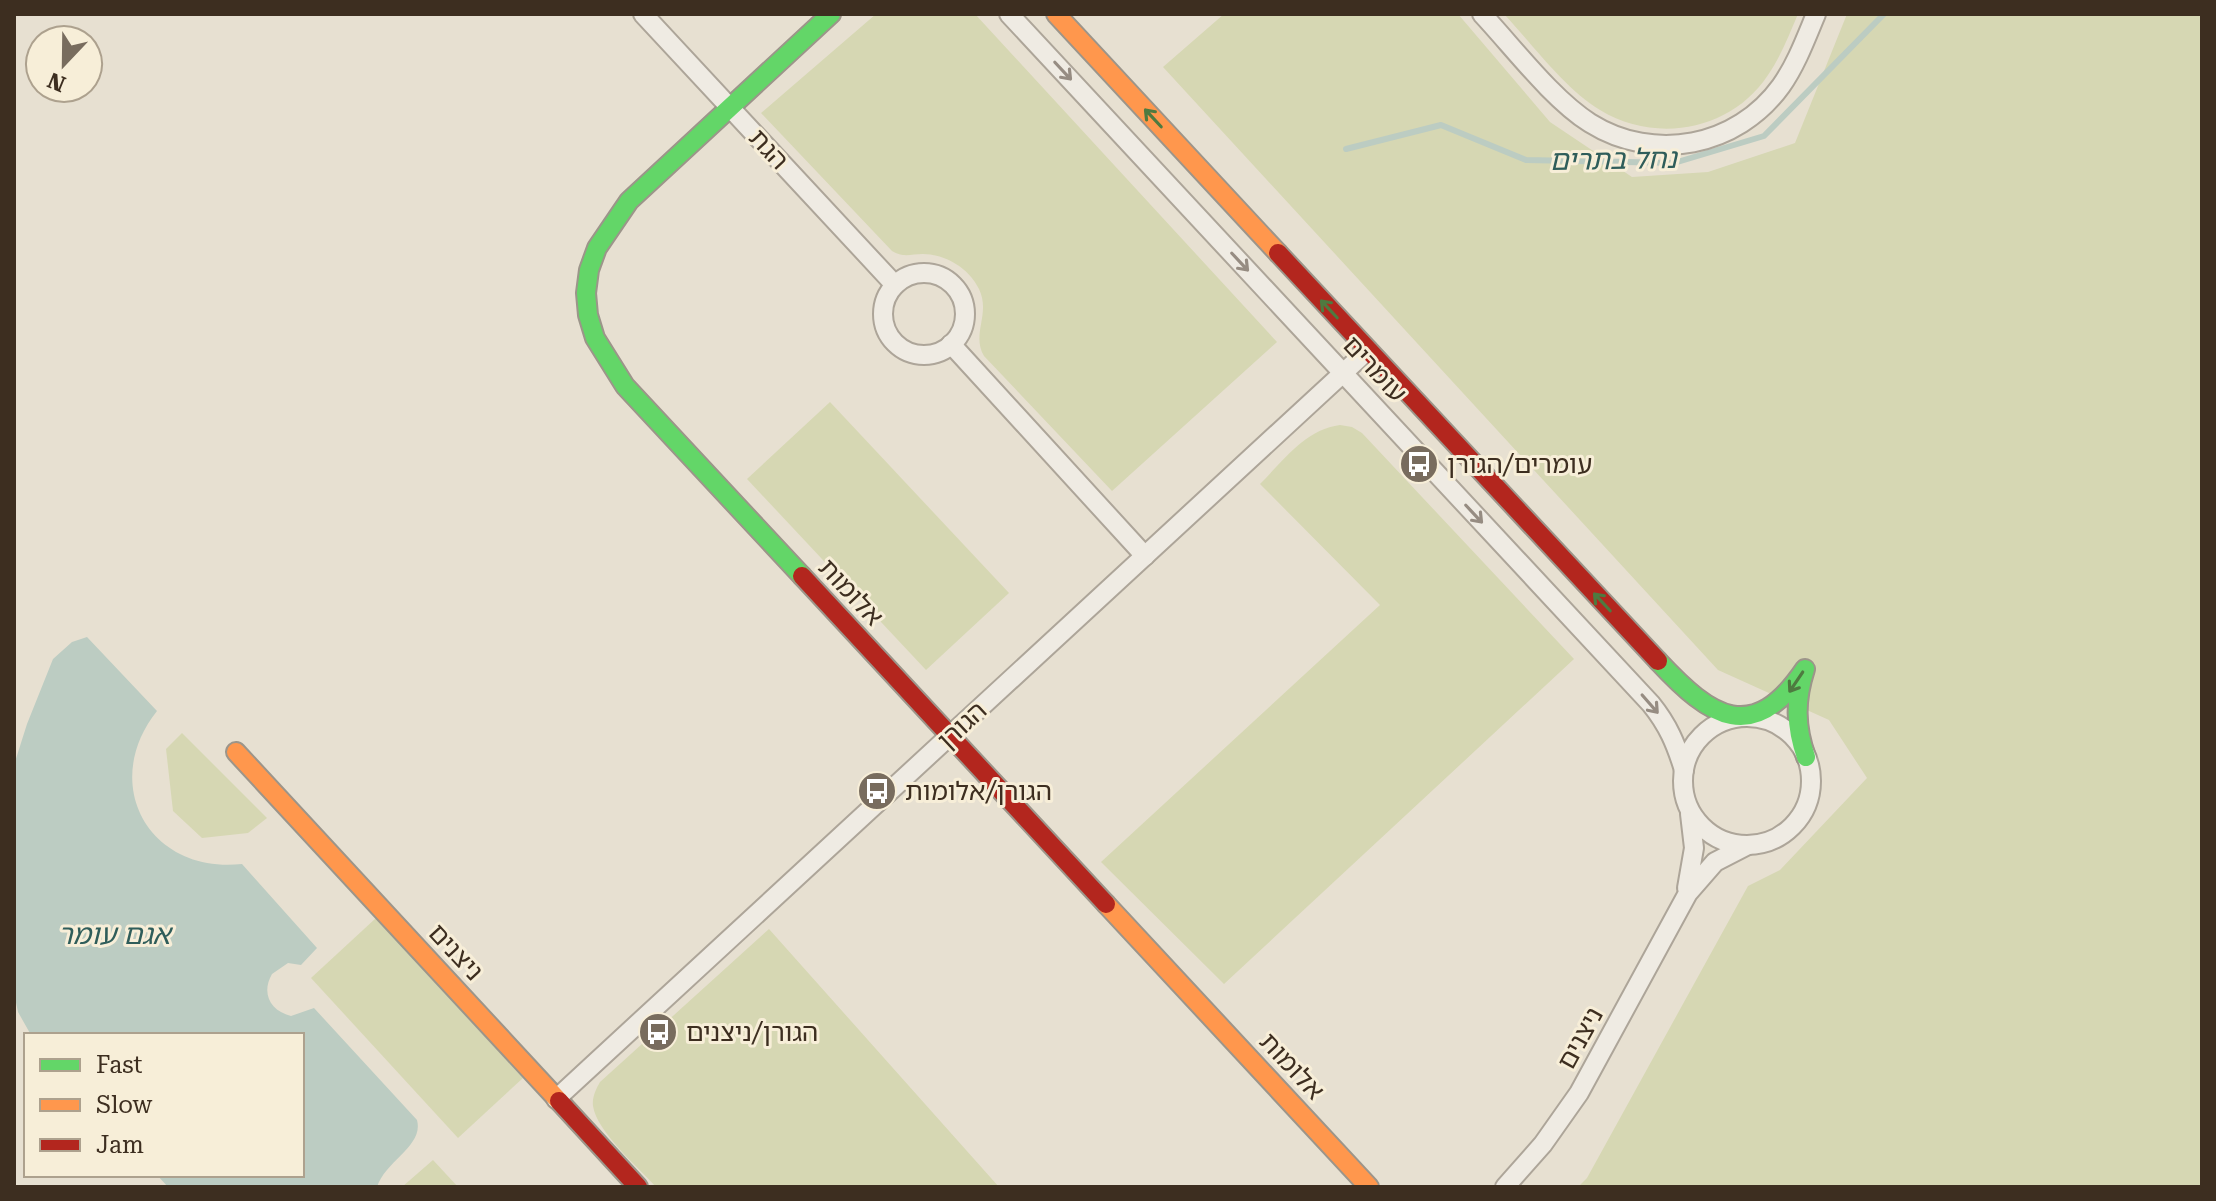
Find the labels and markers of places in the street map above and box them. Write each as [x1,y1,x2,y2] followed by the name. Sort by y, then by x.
[1398,443,1440,485] bus stop icon: עומרים/הגורן
[1447,449,1592,479] place label: עומרים/הגורן
[856,770,898,812] bus stop icon: הגורן/אלומות
[905,776,1052,806] place label: הגורן/אלומות
[637,1011,679,1053] bus stop icon: הגורן/ניצנים
[686,1017,818,1047] place label: הגורן/ניצנים

